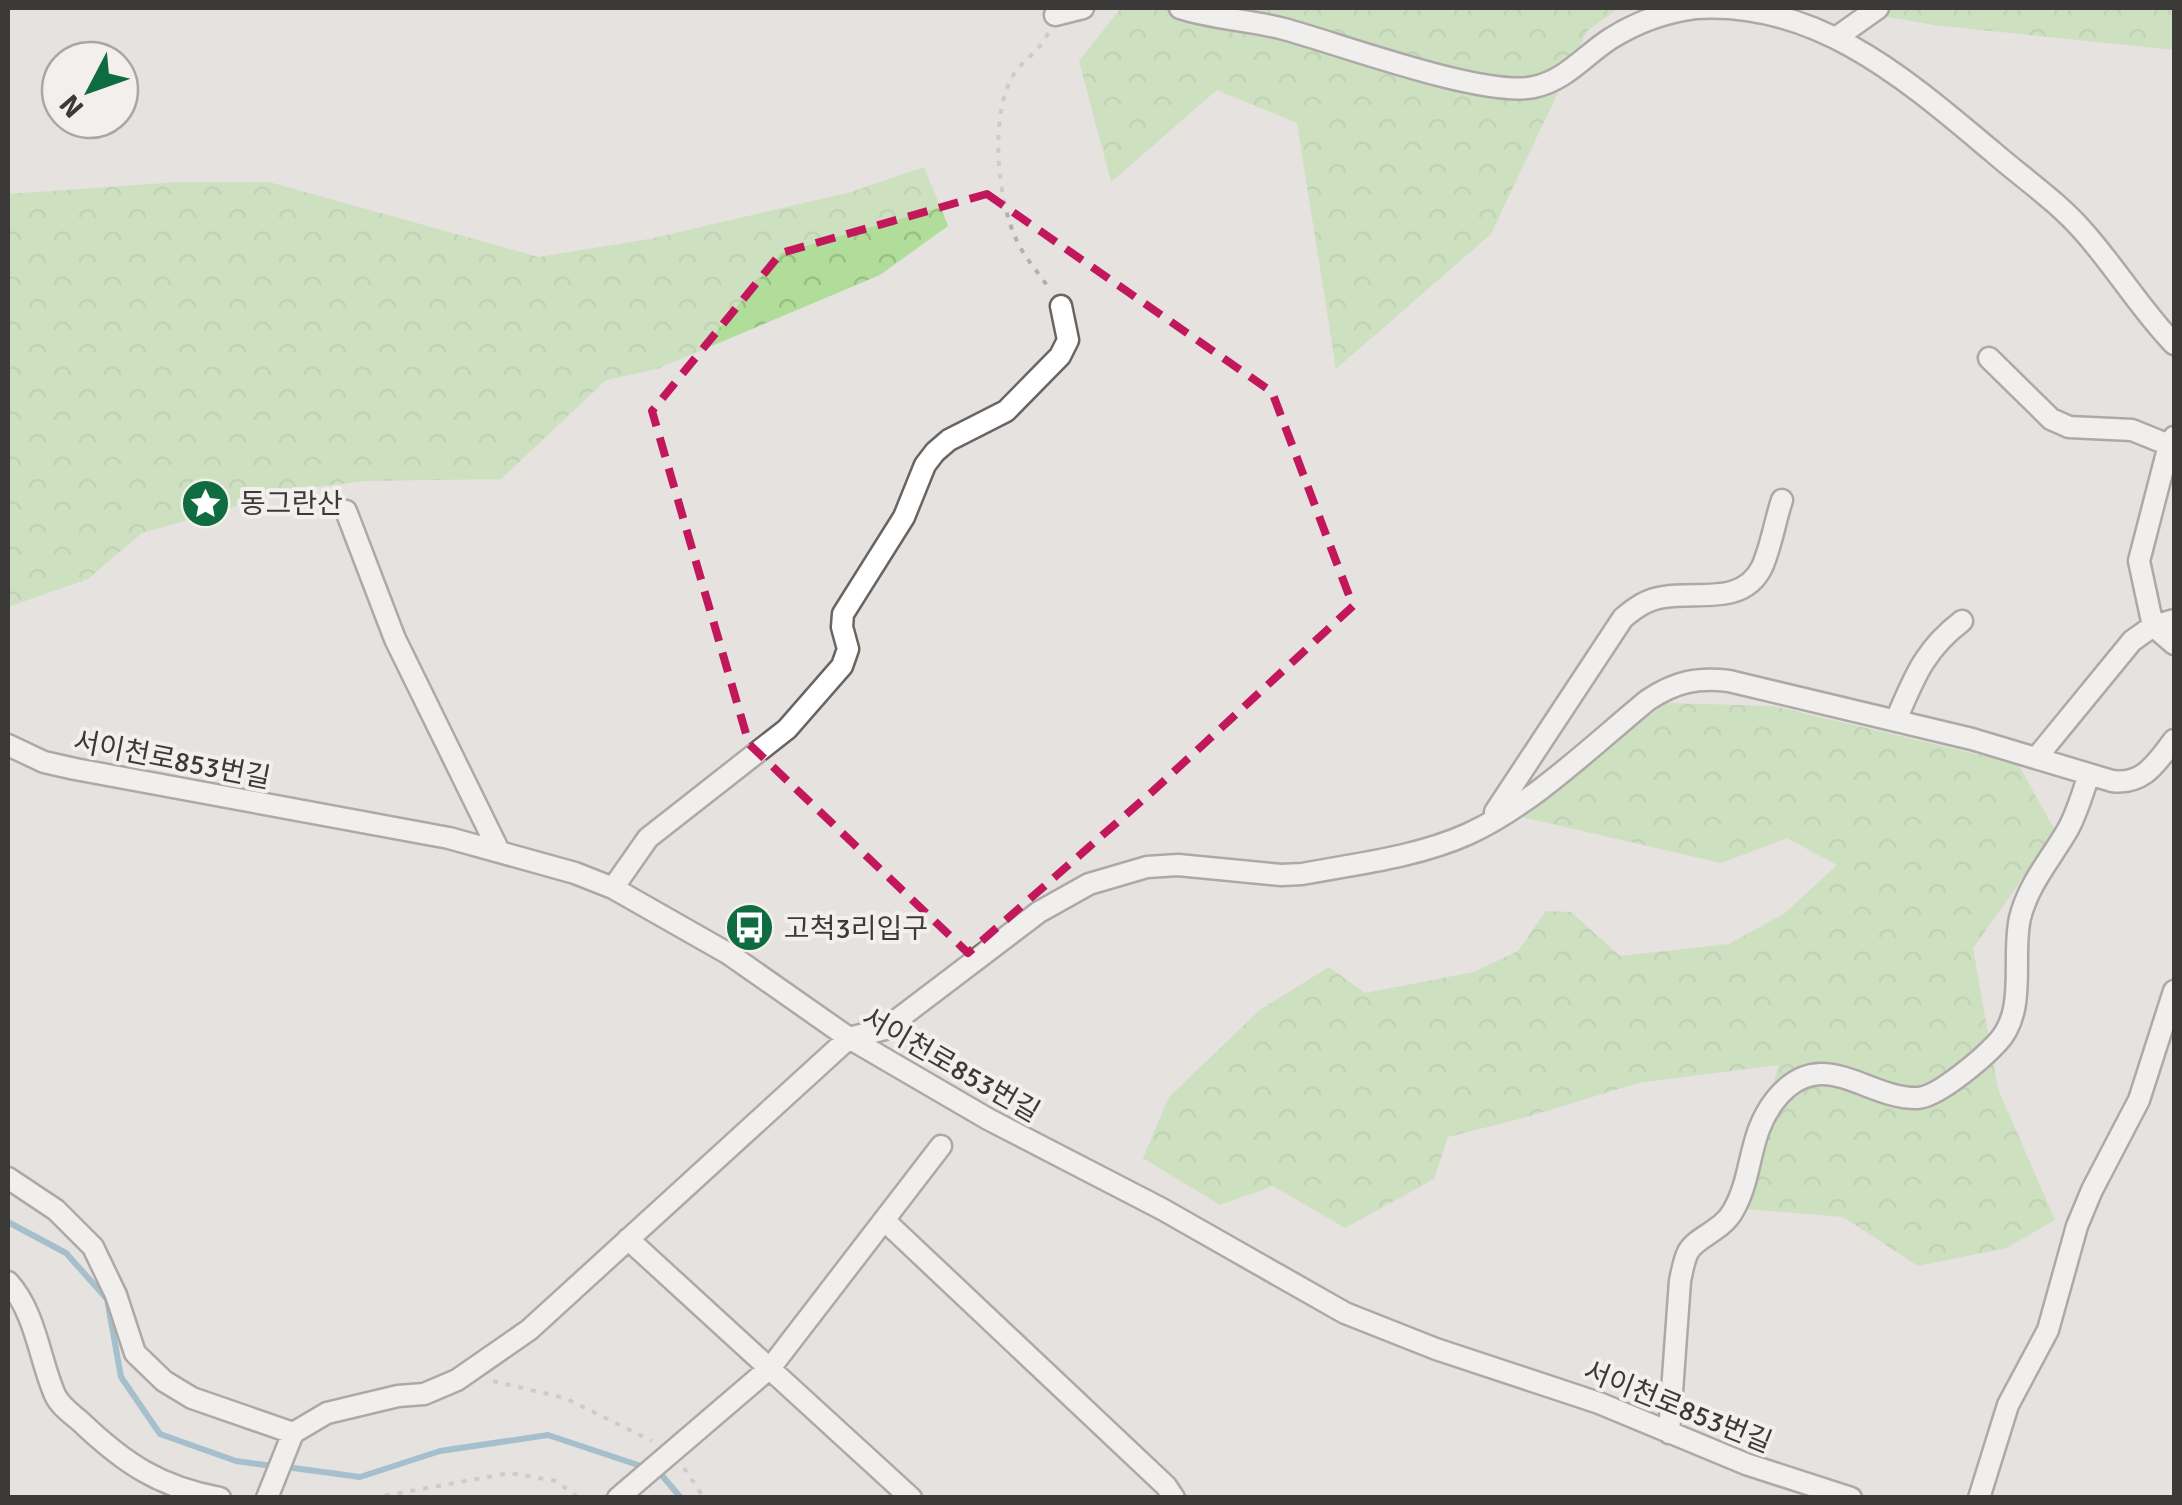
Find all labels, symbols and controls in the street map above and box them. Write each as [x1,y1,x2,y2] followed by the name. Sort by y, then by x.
[40,40,140,140] north arrow
[53,87,91,124] text: N
[179,477,231,529] place icon: 동그란산
[240,487,343,521] place label: 동그란산
[70,724,273,796] street label: 서이천로853번길
[723,902,775,954] bus stop icon: 고척3리입구
[784,912,928,946] place label: 고척3리입구
[855,1000,1046,1130] street label: 서이천로853번길
[1579,1354,1777,1460] street label: 서이천로853번길

